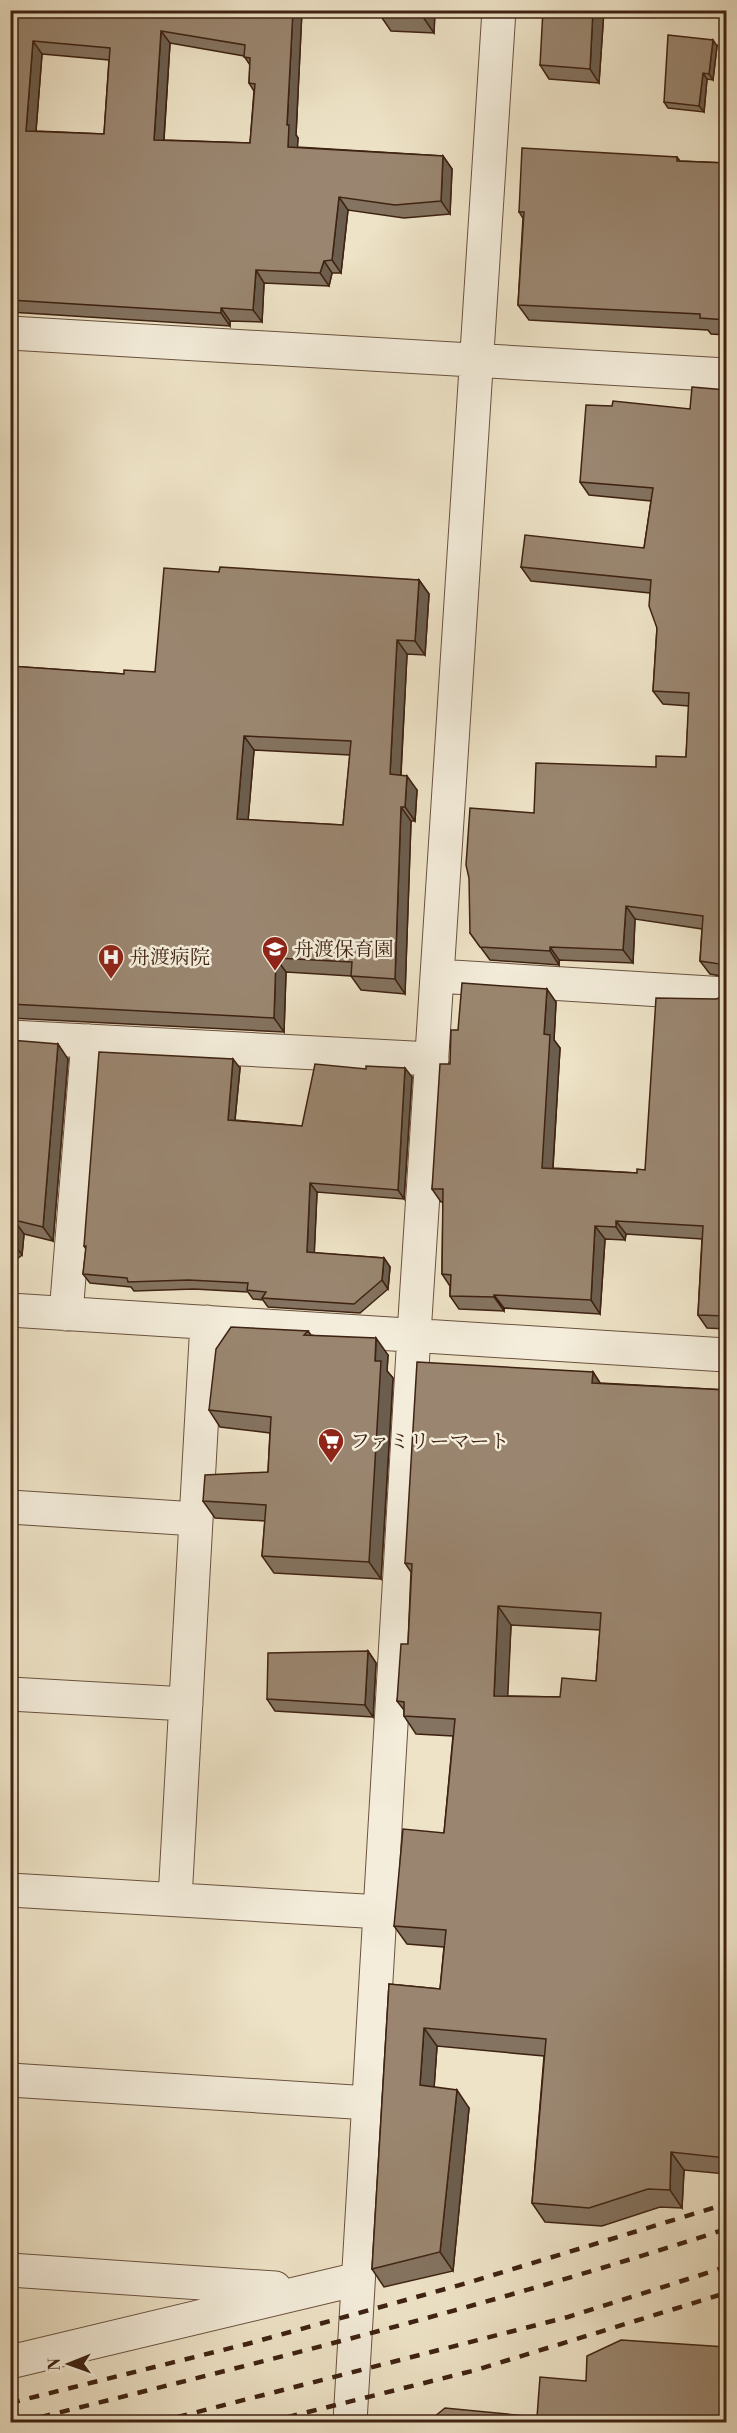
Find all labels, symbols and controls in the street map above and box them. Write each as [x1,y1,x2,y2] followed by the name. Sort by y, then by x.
[260,934,290,972] school or university icon: 舟渡保育園
[294,938,394,963] place label: 舟渡保育園
[96,942,126,980] hospital icon: 舟渡病院
[130,946,210,971] place label: 舟渡病院
[316,1426,346,1464] supermarket icon: ファミリーマート
[350,1430,510,1455] place label: ファミリーマート
[39,2334,99,2394] north arrow
[45,2357,65,2371] text: N

